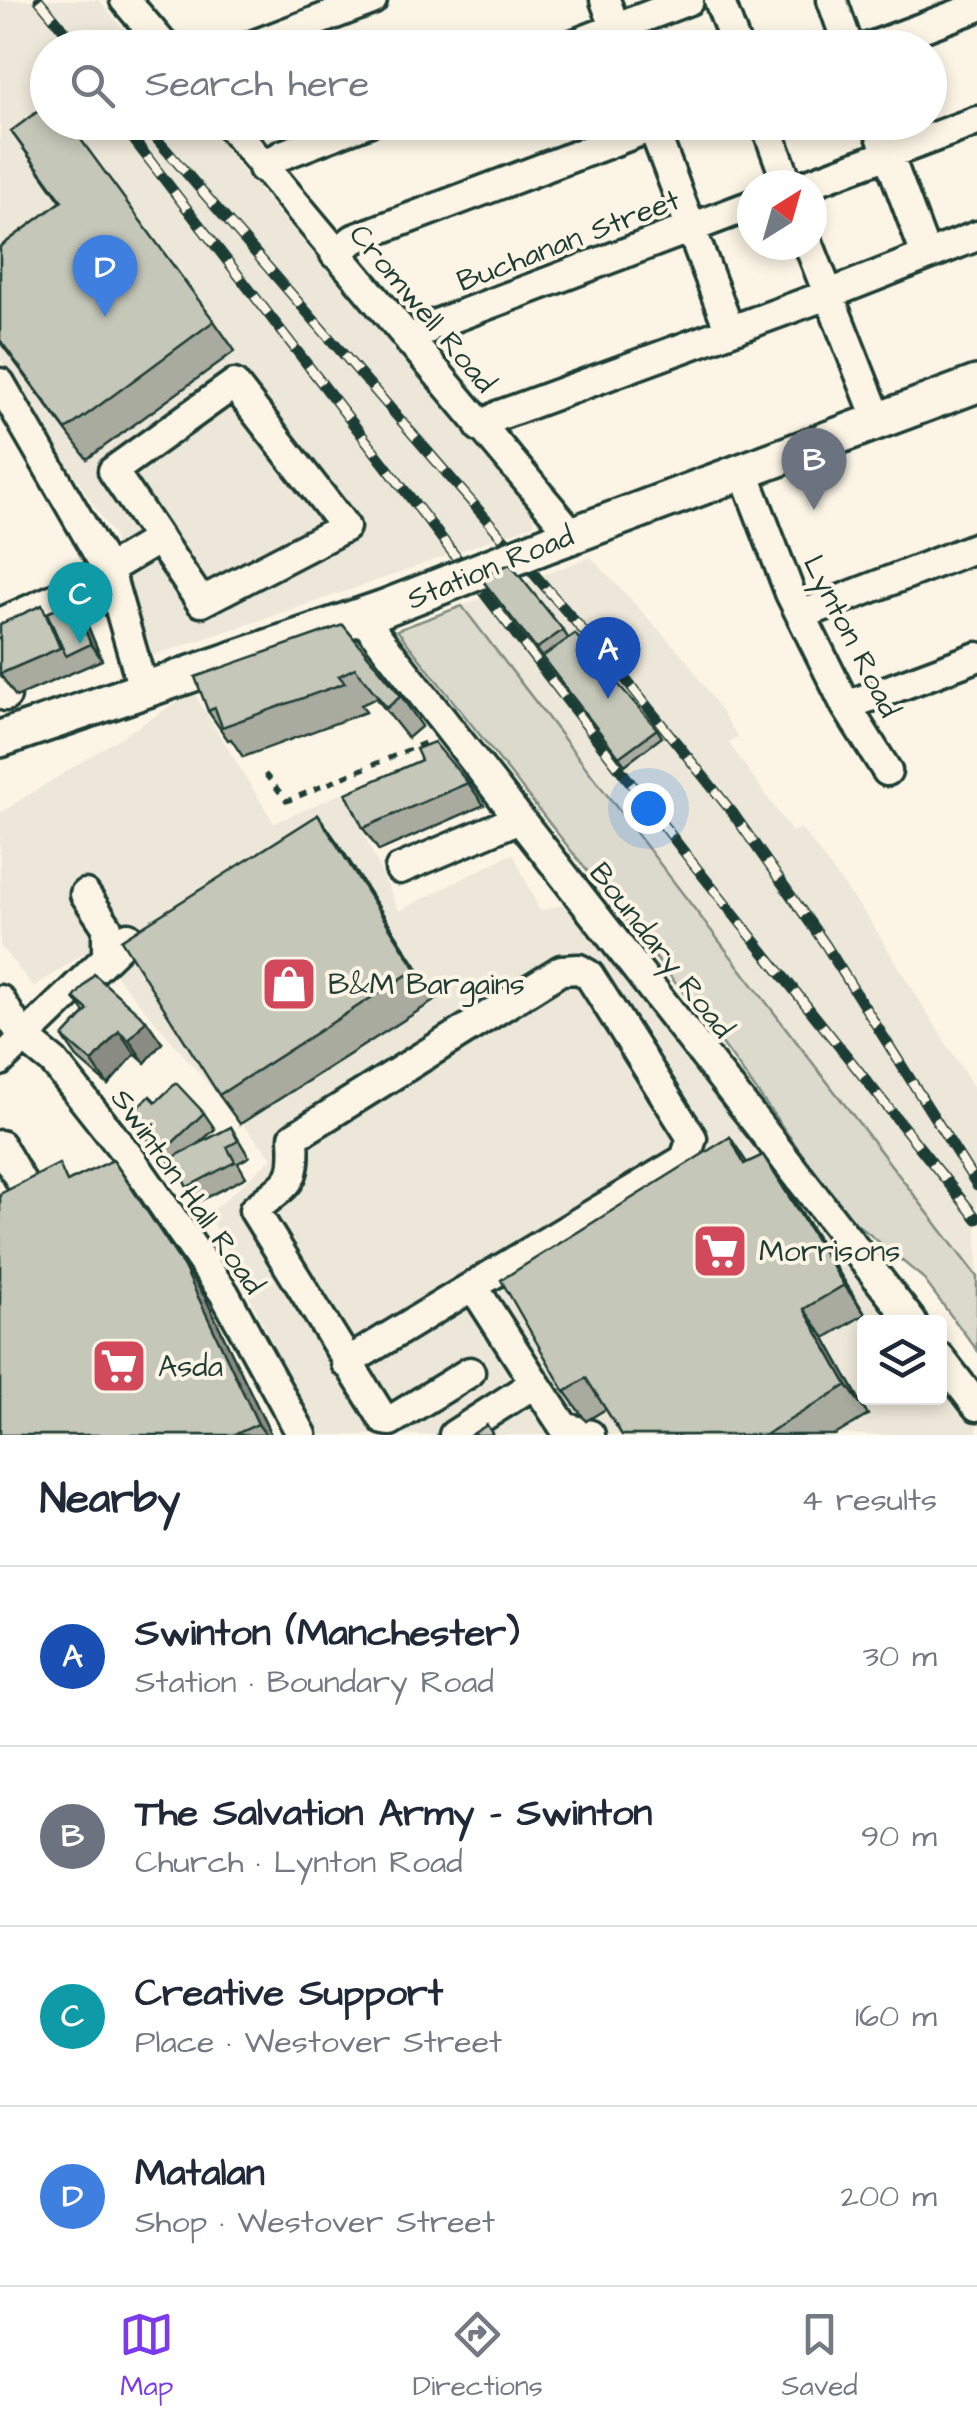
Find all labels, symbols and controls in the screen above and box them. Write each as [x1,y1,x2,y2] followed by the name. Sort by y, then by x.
[30,30,947,140] search box
[65,58,120,113] icon: search
[145,59,369,111] text: Search here
[737,170,827,260] north arrow
[451,179,686,303] street label: Buchanan Street
[339,215,505,402] street label: Cromwell Road
[72,234,138,317] pin: D
[782,428,846,510] pin: B
[401,515,580,620] street label: Station Road
[791,548,910,725] street label: Lynton Road
[48,562,112,644] pin: C
[576,616,640,699] pin: A
[623,783,674,834] your location
[578,854,743,1048] street label: Boundary Road
[259,954,319,1014] shop icon: B&M Bargains
[328,964,525,1007] place label: B&M Bargains
[100,1080,274,1303] street label: Swinton Hall Road
[690,1221,750,1281] supermarket icon: Morrisons
[759,1231,900,1273] place label: Morrisons
[857,1315,947,1405] map controls
[857,1315,947,1405] button: layers
[89,1336,149,1396] supermarket icon: Asda
[158,1346,223,1388] place label: Asda
[40,1471,180,1529] text: Nearby
[801,1478,937,1523] text: 4 results
[135,1608,520,1660] text: Swinton (Manchester)
[62,1634,83,1679] text: A
[863,1634,937,1679] text: 30 m
[135,1660,494,1705] text: Station · Boundary Road
[135,1788,652,1840] text: The Salvation Army - Swinton
[61,1814,84,1859] text: B
[861,1814,937,1859] text: 90 m
[135,1840,463,1885] text: Church · Lynton Road
[135,1968,443,2020] text: Creative Support
[61,1994,84,2039] text: C
[855,1994,937,2039] text: 160 m
[135,2020,502,2065] text: Place · Westover Street
[135,2148,265,2200] text: Matalan
[62,2174,83,2219] text: D
[841,2174,937,2219] text: 200 m
[135,2200,495,2245] text: Shop · Westover Street
[119,2307,174,2406] tab: Map
[413,2307,543,2406] tab: Directions
[781,2307,858,2406] tab: Saved

